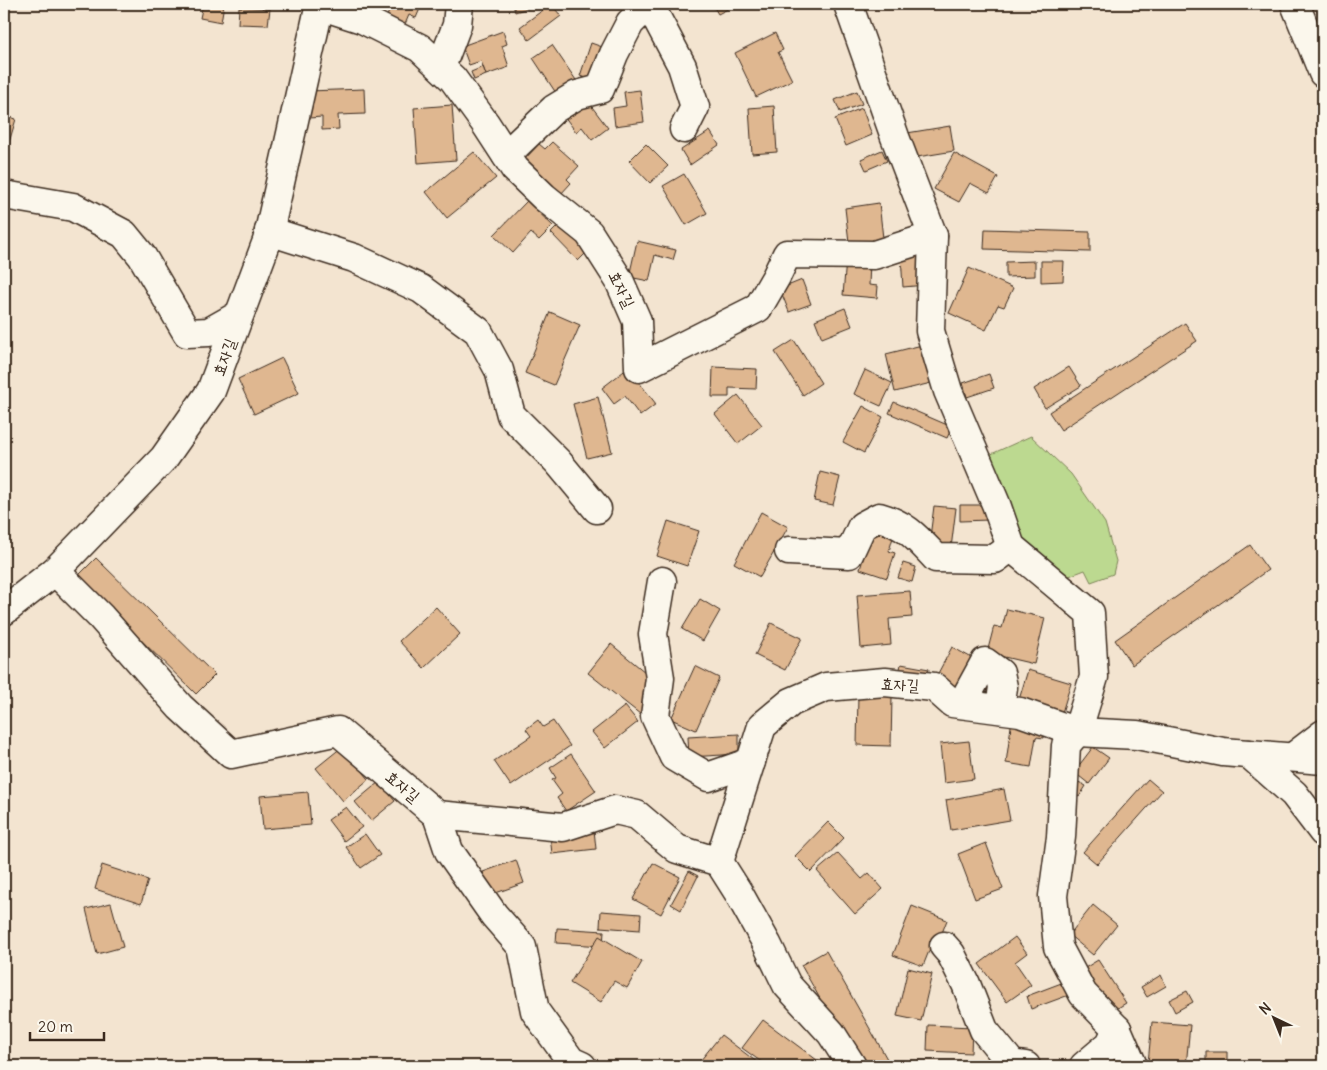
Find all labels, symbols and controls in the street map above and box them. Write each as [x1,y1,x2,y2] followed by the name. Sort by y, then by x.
[605,267,640,311] street label: 효자길
[208,335,240,379] street label: 효자길
[880,673,920,695] street label: 효자길
[382,766,424,806] street label: 효자길
[1250,992,1300,1042] north arrow
[1255,999,1275,1018] text: N
[30,1010,104,1042] scale bar
[38,1017,73,1036] text: 20 m

